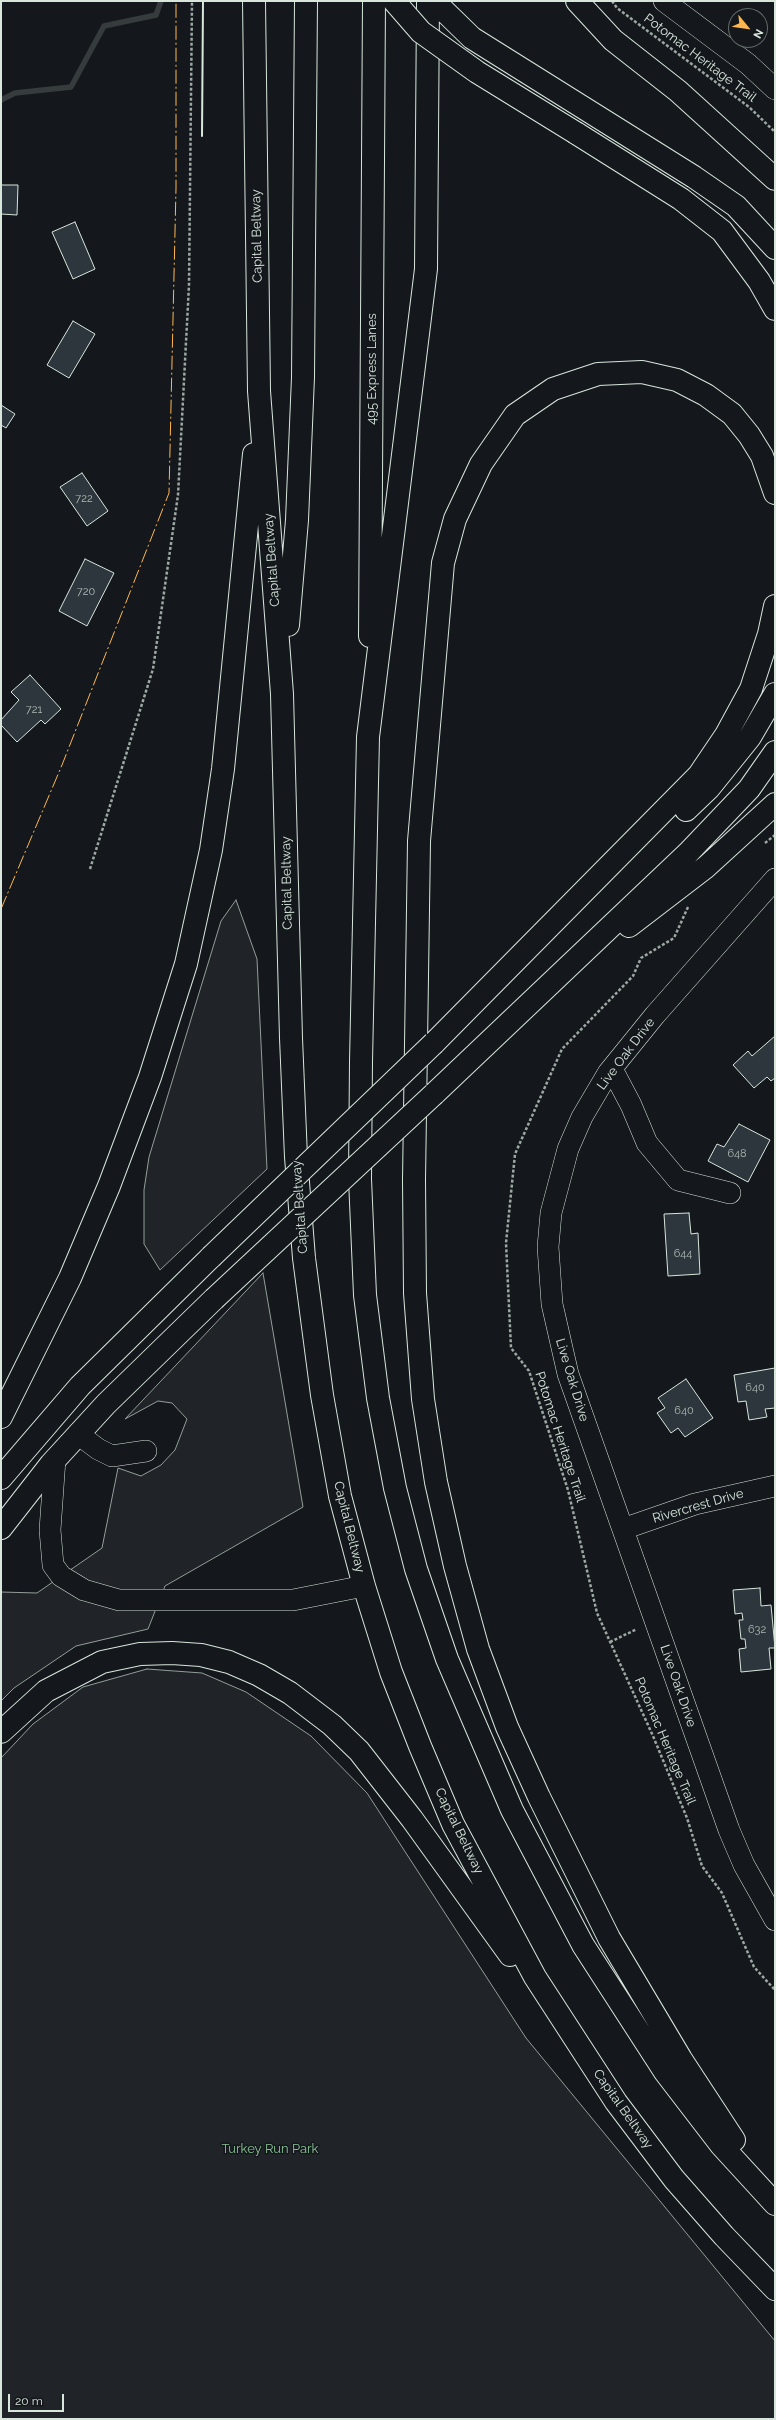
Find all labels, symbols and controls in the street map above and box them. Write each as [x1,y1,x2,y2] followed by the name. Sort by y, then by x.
[728,8,768,48] north arrow
[641,11,759,105] street label: Potomac Heritage Trail
[750,27,766,40] text: N
[248,189,266,283] street label: Capital Beltway
[364,313,380,425] street label: 495 Express Lanes
[75,492,93,506] house number: 722
[261,513,283,607] street label: Capital Beltway
[77,585,95,599] house number: 720
[26,703,42,717] house number: 721
[278,836,296,930] street label: Capital Beltway
[594,1015,658,1093] street label: Live Oak Drive
[727,1147,747,1161] house number: 648
[289,1160,311,1254] street label: Capital Beltway
[674,1247,692,1261] house number: 644
[552,1337,592,1423] street label: Live Oak Drive
[531,1370,589,1504] street label: Potomac Heritage Trail
[745,1381,765,1395] house number: 640
[674,1404,694,1418] house number: 640
[330,1480,368,1574] street label: Capital Beltway
[651,1486,745,1526] street label: Rivercrest Drive
[748,1623,766,1637] house number: 632
[657,1643,699,1729] street label: Live Oak Drive
[631,1675,699,1807] street label: Potomac Heritage Trail
[431,1785,487,1877] street label: Capital Beltway
[590,2066,656,2152] street label: Capital Beltway
[221,2141,319,2157] park label: Turkey Run Park
[10,2386,66,2412] scale bar
[15,2394,43,2408] text: 20 m

